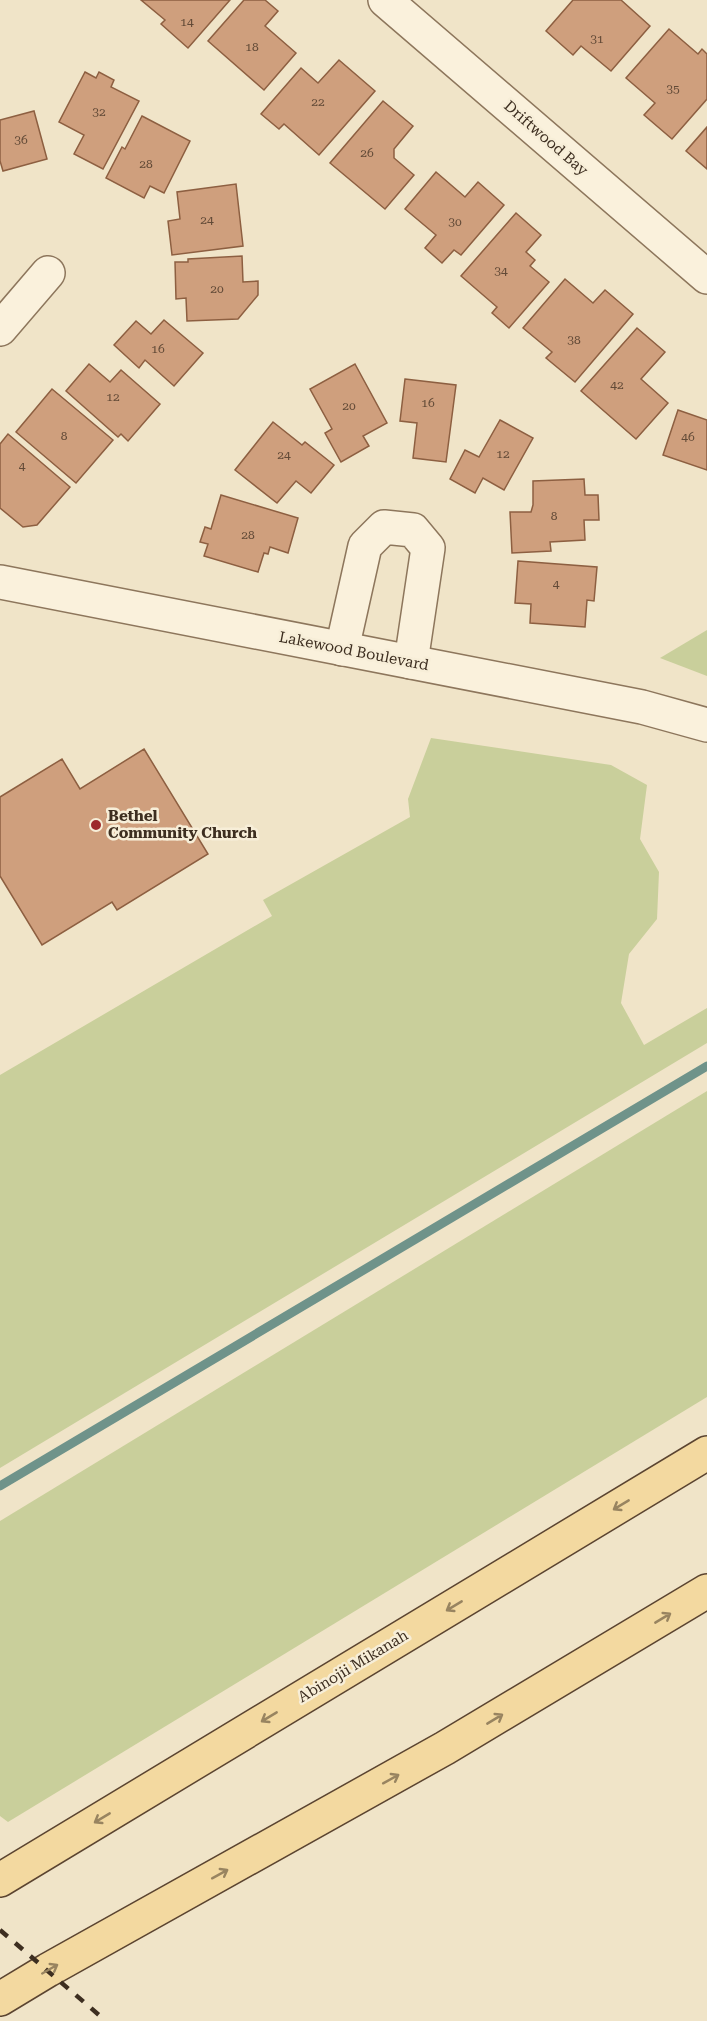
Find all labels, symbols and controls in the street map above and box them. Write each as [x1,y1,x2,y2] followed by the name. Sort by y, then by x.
[180,15,194,29] house number: 14
[590,32,604,46] house number: 31
[245,40,259,54] house number: 18
[666,82,680,96] house number: 35
[311,95,325,109] house number: 22
[500,97,592,179] street label: Driftwood Bay
[92,105,106,119] house number: 32
[14,133,28,147] house number: 36
[360,146,374,160] house number: 26
[139,157,153,171] house number: 28
[200,213,214,227] house number: 24
[448,215,462,229] house number: 30
[494,264,508,278] house number: 34
[210,282,224,296] house number: 20
[567,333,581,347] house number: 38
[151,342,165,356] house number: 16
[610,378,624,392] house number: 42
[106,390,120,404] house number: 12
[421,396,435,410] house number: 16
[342,399,356,413] house number: 20
[61,429,68,443] house number: 8
[681,430,695,444] house number: 46
[496,447,510,461] house number: 12
[277,448,291,462] house number: 24
[19,459,26,473] house number: 4
[551,509,558,523] house number: 8
[241,528,255,542] house number: 28
[553,577,560,591] house number: 4
[278,628,431,674] street label: Lakewood Boulevard
[108,807,257,842] place label: Bethel Community Church
[89,818,103,832] marker: Bethel Community Church
[613,1499,630,1511] one-way arrow
[446,1600,463,1612] one-way arrow
[654,1612,671,1624] one-way arrow
[295,1626,412,1706] street label: Abinojii Mikanah
[261,1712,278,1724] one-way arrow
[487,1712,504,1724] one-way arrow
[381,1773,399,1784] one-way arrow
[94,1813,111,1825] one-way arrow
[211,1868,229,1879] one-way arrow
[41,1963,58,1975] one-way arrow

